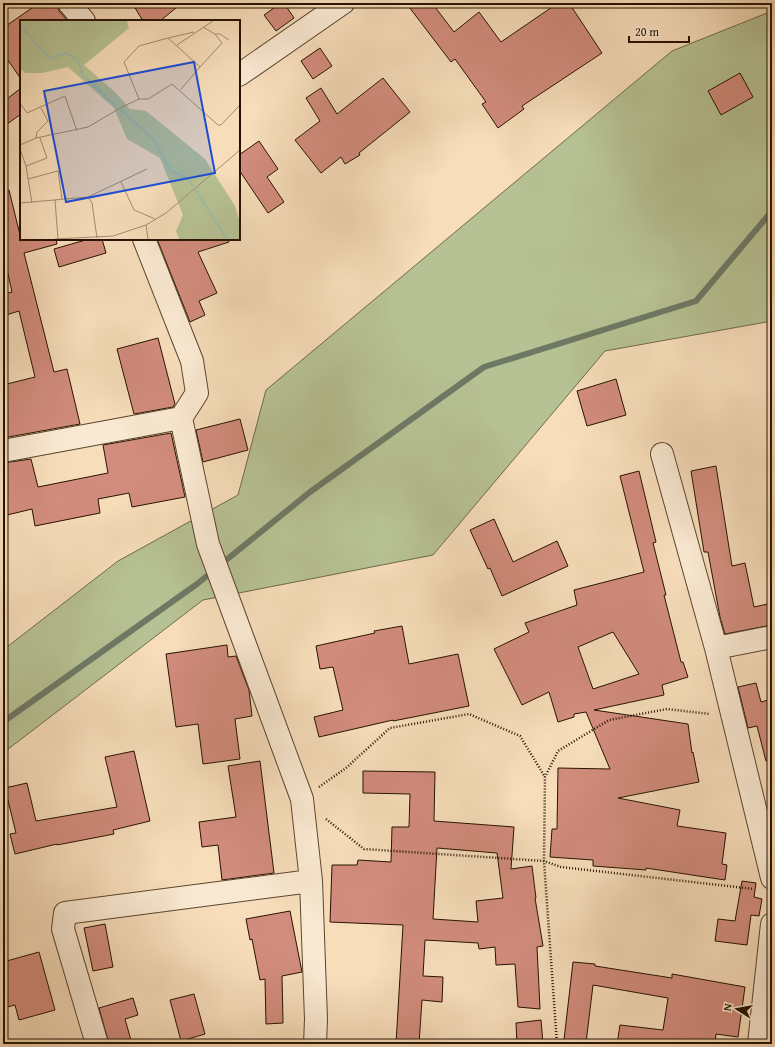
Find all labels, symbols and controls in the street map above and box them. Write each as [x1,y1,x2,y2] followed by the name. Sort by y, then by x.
[629,18,689,44] scale bar
[20,20,240,240] inset map
[635,23,659,40] text: 20 m
[717,989,757,1029] north arrow
[719,1001,736,1012] text: N

